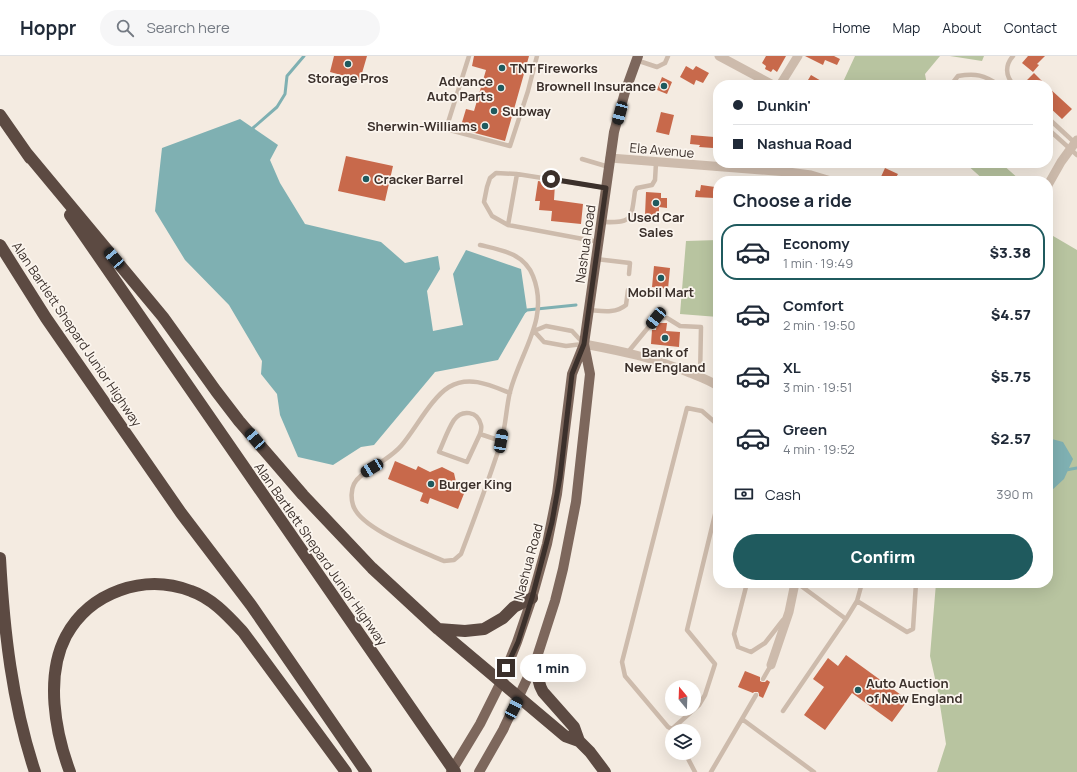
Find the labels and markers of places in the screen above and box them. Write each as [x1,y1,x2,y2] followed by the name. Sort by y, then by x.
[343,59,353,69] marker: Storage Pros
[510,59,598,77] place label: TNT Fireworks
[497,63,507,73] marker: TNT Fireworks
[307,69,389,87] place label: Storage Pros
[427,72,493,105] place label: Advance Auto Parts
[536,77,656,95] place label: Brownell Insurance
[659,81,669,91] marker: Brownell Insurance
[496,83,506,93] marker: Advance Auto Parts
[502,102,552,120] place label: Subway
[489,106,499,116] marker: Subway
[367,117,477,135] place label: Sherwin-Williams
[480,121,490,131] marker: Sherwin-Williams
[374,170,463,188] place label: Cracker Barrel
[361,174,371,184] marker: Cracker Barrel
[651,198,661,208] marker: Used Car Sales
[627,208,685,241] place label: Used Car Sales
[656,273,666,283] marker: Mobil Mart
[628,283,695,301] place label: Mobil Mart
[660,333,670,343] marker: Bank of New England
[625,343,705,376] place label: Bank of New England
[439,475,512,493] place label: Burger King
[426,479,436,489] marker: Burger King
[866,674,962,707] place label: Auto Auction of New England
[853,685,863,695] marker: Auto Auction of New England

